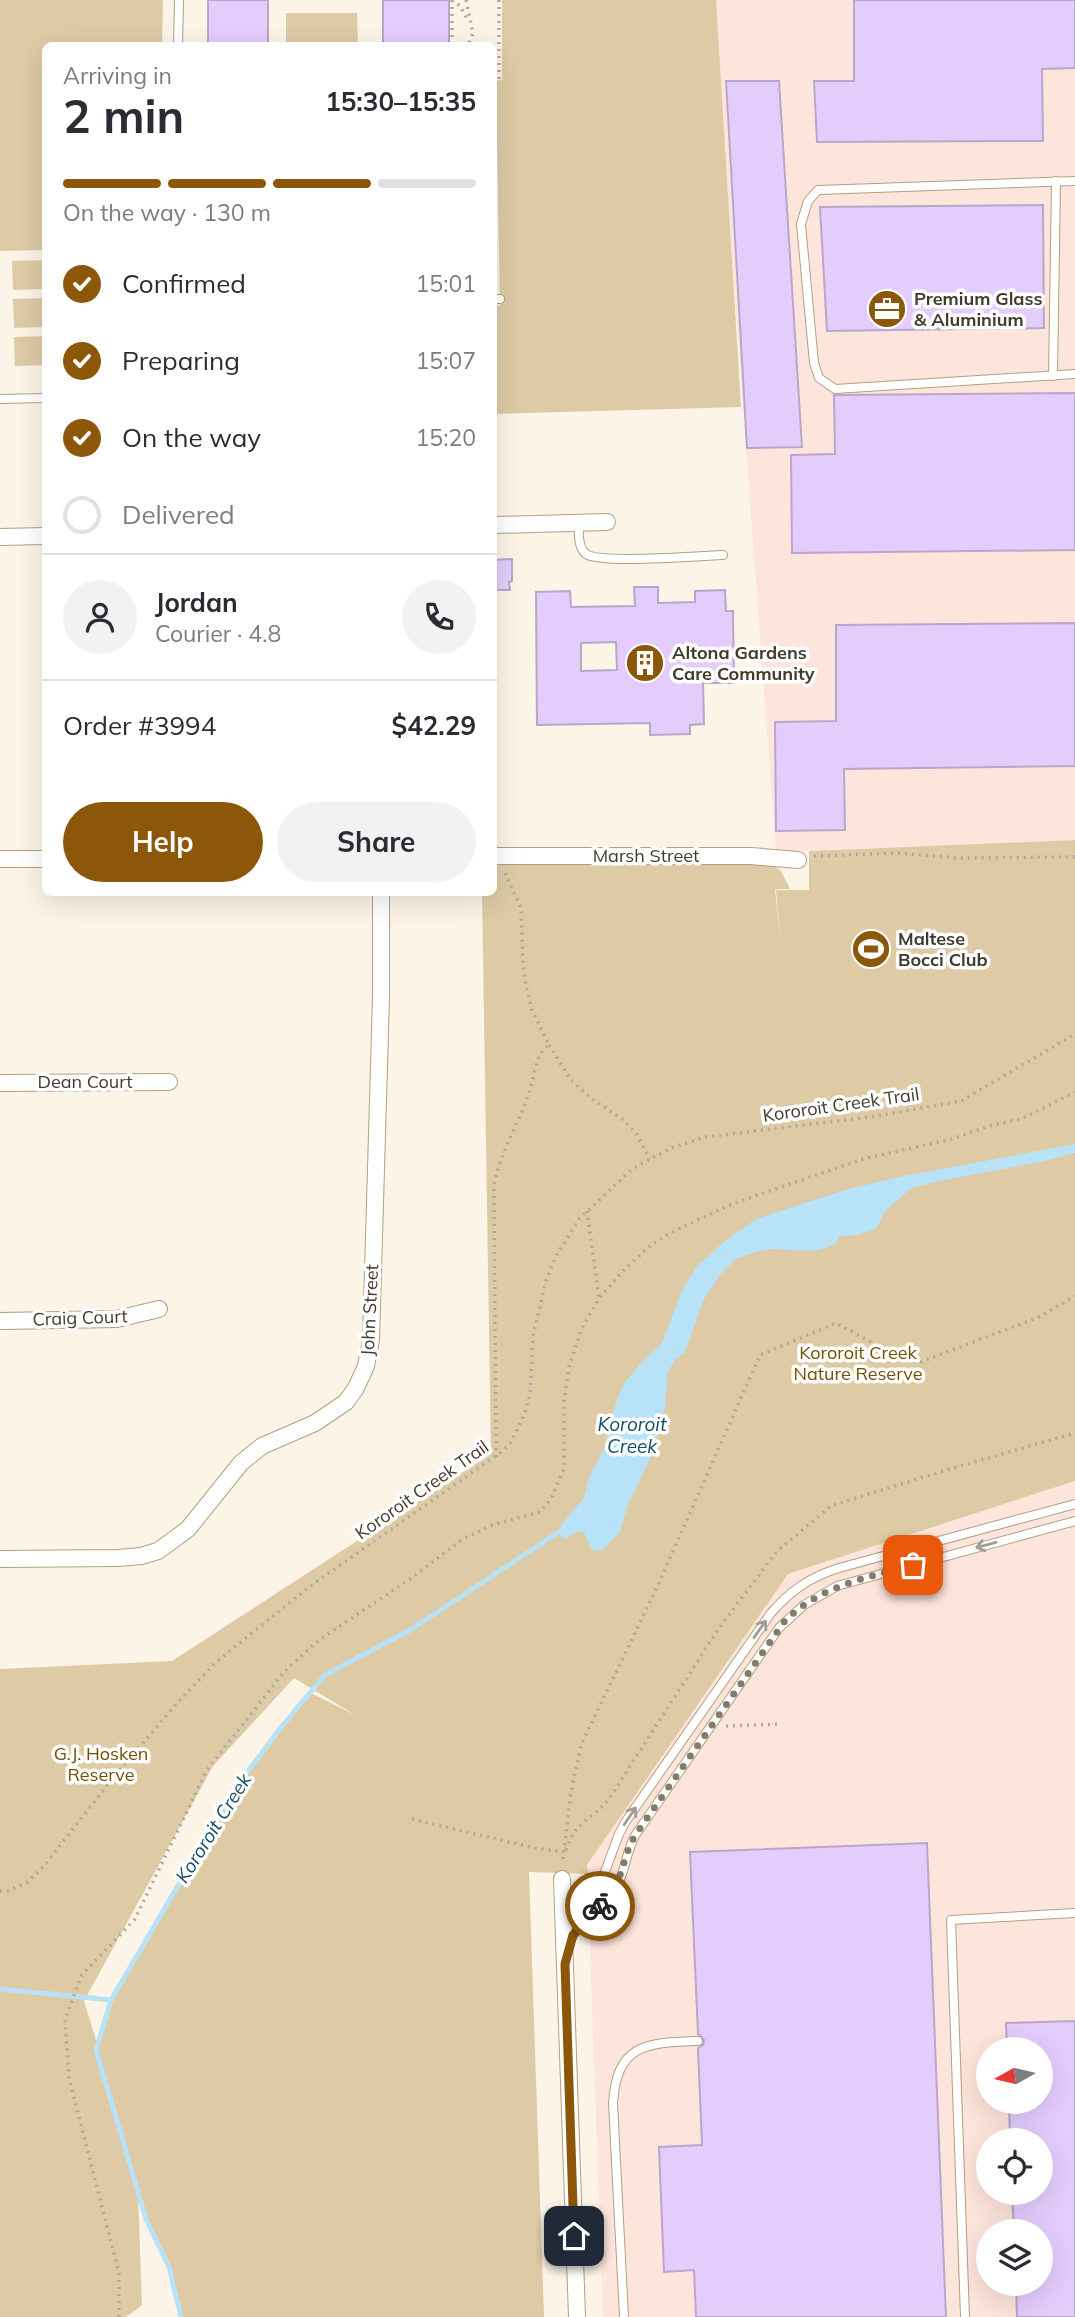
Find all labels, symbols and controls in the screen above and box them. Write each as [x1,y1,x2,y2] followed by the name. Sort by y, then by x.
[63,61,172,90] text: Arriving in
[325,85,476,118] text: 15:30–15:35
[63,87,184,145] text: 2 min
[63,198,271,227] text: On the way · 130 m
[63,265,101,303] icon: check
[122,267,246,300] text: Confirmed
[416,269,476,298] text: 15:01
[914,287,1043,331] place label: Premium Glass & Aluminium
[866,288,908,330] office icon: Premium Glass & Aluminium
[63,342,101,380] icon: check
[122,344,240,377] text: Preparing
[416,346,476,375] text: 15:07
[63,419,101,457] icon: check
[122,421,261,454] text: On the way
[416,423,476,452] text: 15:20
[122,498,235,531] text: Delivered
[63,580,137,654] button: person
[402,580,476,654] button: phone
[155,586,238,619] text: Jordan
[155,619,281,648] text: Courier · 4.8
[672,641,815,685] place label: Altona Gardens Care Community
[624,642,666,684] building icon: Altona Gardens Care Community
[63,709,216,742] text: Order #3994
[392,709,476,742] text: $42.29
[63,802,263,882] button: Help
[277,802,476,882] button: Share
[593,844,699,867] street label: Marsh Street
[898,927,988,971] place label: Maltese Bocci Club
[850,928,892,970] sports icon: Maltese Bocci Club
[38,1070,132,1093] street label: Dean Court
[761,1082,921,1127] street label: Kororoit Creek Trail
[356,1264,383,1356] street label: John Street
[32,1304,128,1331] street label: Craig Court
[794,1341,922,1385] park label: Kororoit Creek Nature Reserve
[597,1412,668,1458] water label: Kororoit Creek
[351,1435,493,1544] street label: Kororoit Creek Trail
[883,1535,943,1595] pin
[975,1539,997,1552] one-way arrow
[894,1546,932,1584] icon: bag
[753,1620,767,1639] one-way arrow
[54,1742,148,1786] park label: G.J. Hosken Reserve
[170,1768,257,1887] water label: Kororoit Creek
[623,1807,637,1826] one-way arrow
[565,1871,635,1941] courier
[581,1887,619,1925] icon: bike
[976,2037,1054,2114] north arrow
[976,2037,1053,2296] map controls
[976,2128,1053,2205] button: locate
[544,2206,604,2266] pin
[555,2217,593,2255] icon: home
[976,2219,1053,2296] button: layers

